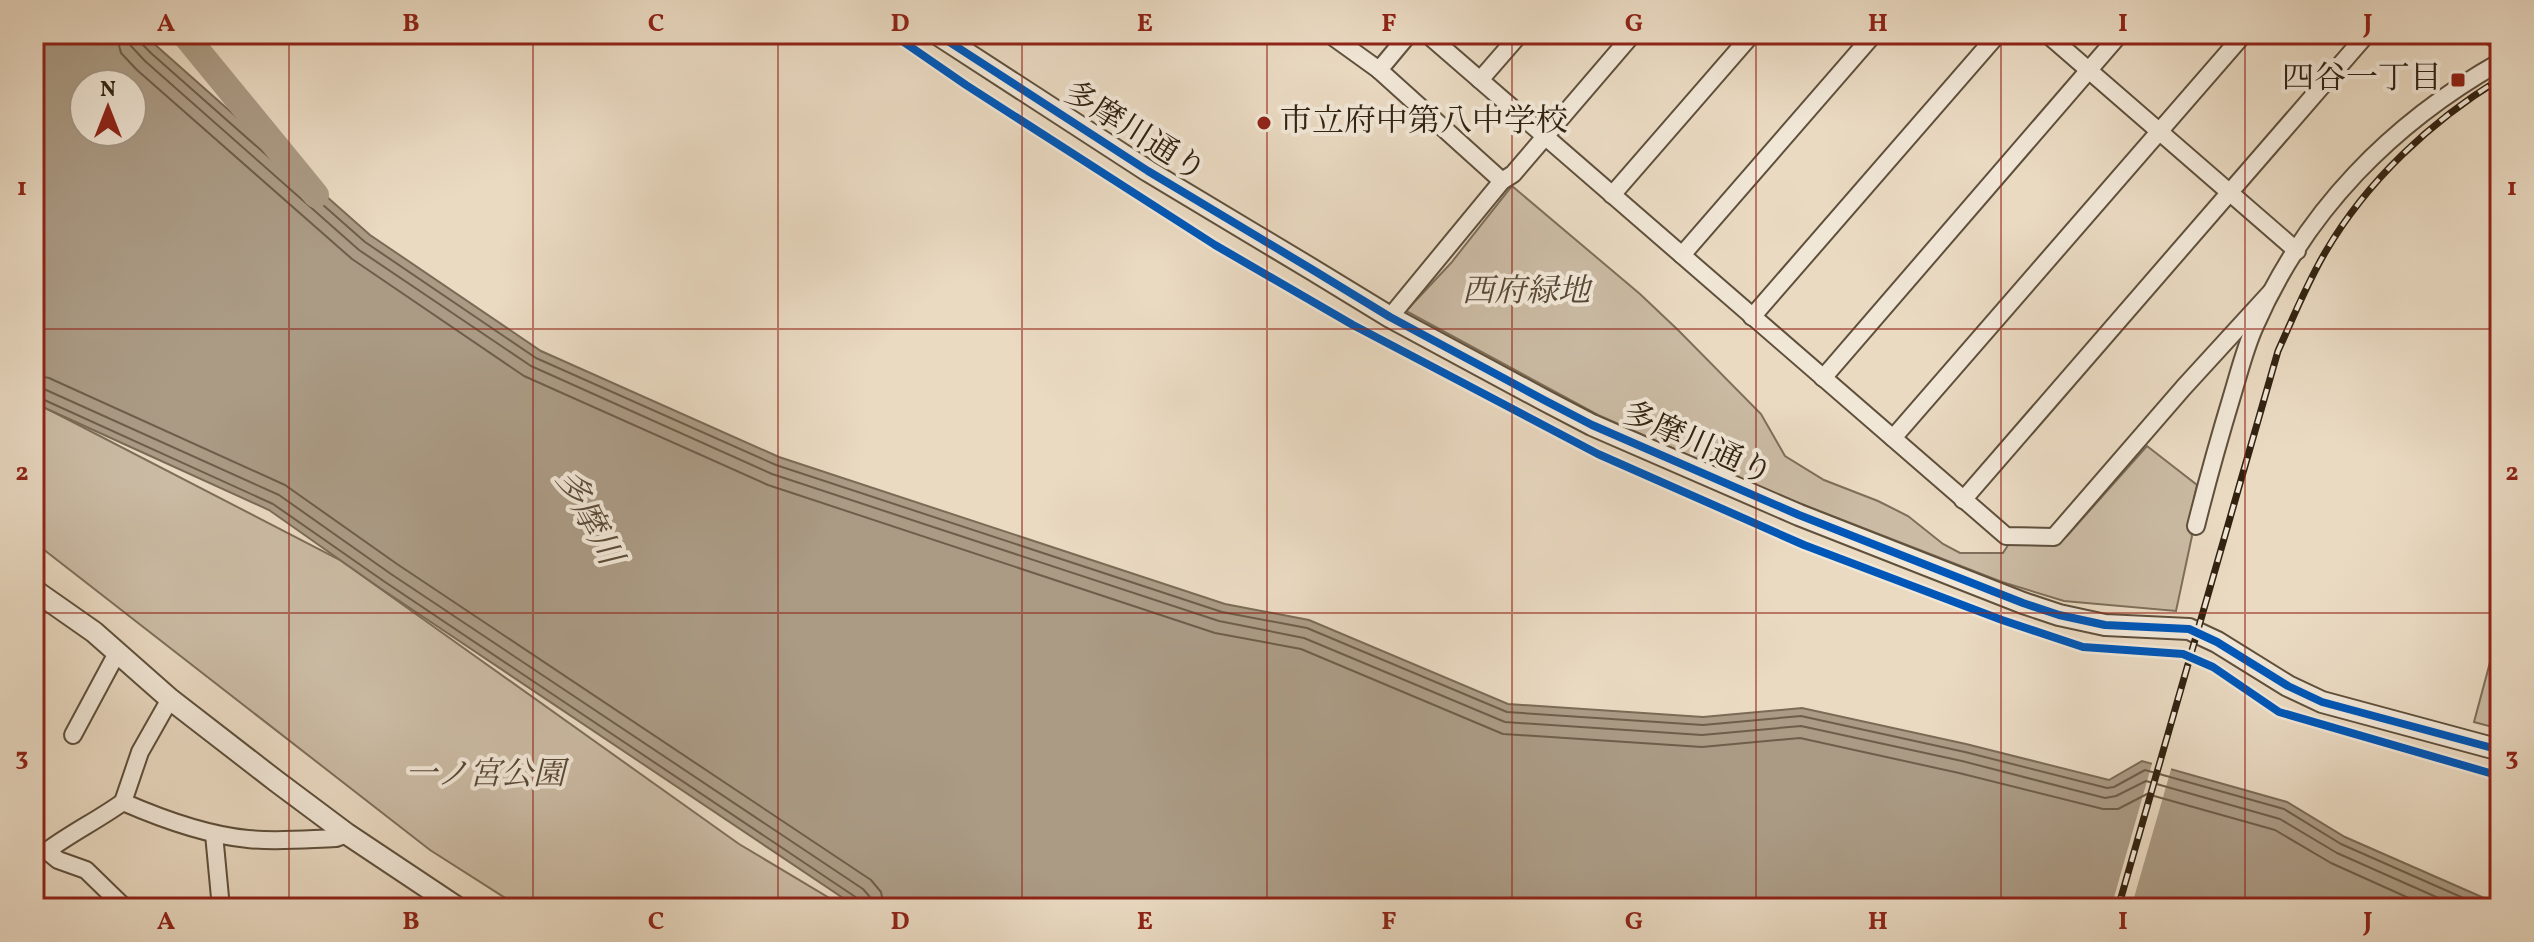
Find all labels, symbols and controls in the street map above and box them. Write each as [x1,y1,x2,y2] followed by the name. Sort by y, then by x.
[157,6,176,42] text: A
[402,6,420,42] text: B
[648,6,664,42] text: C
[890,6,910,42] text: D
[1137,6,1153,42] text: E
[1381,6,1397,42] text: F
[1625,6,1643,42] text: G
[1868,6,1888,42] text: H
[2118,6,2128,42] text: I
[2362,6,2373,42] text: J
[2282,58,2442,102] place label: 四谷一丁目
[68,68,148,148] north arrow
[2449,71,2467,89] marker: 四谷一丁目
[1054,72,1214,194] street label: 多摩川通り
[100,75,116,106] text: N
[1280,101,1568,145] place label: 市立府中第八中学校
[1255,114,1273,132] marker: 市立府中第八中学校
[17,170,27,206] text: 1
[2507,170,2517,206] text: 1
[1462,271,1593,315] park label: 西府緑地
[1615,392,1779,498] street label: 多摩川通り
[15,455,29,491] text: 2
[2505,455,2519,491] text: 2
[542,462,634,578] water label: 多摩川
[15,740,29,776] text: 3
[2505,740,2519,776] text: 3
[405,754,570,798] park label: 一ノ宮公園
[157,904,176,940] text: A
[402,904,420,940] text: B
[648,904,664,940] text: C
[890,904,910,940] text: D
[1137,904,1153,940] text: E
[1381,904,1397,940] text: F
[1625,904,1643,940] text: G
[1868,904,1888,940] text: H
[2118,904,2128,940] text: I
[2362,904,2373,940] text: J

